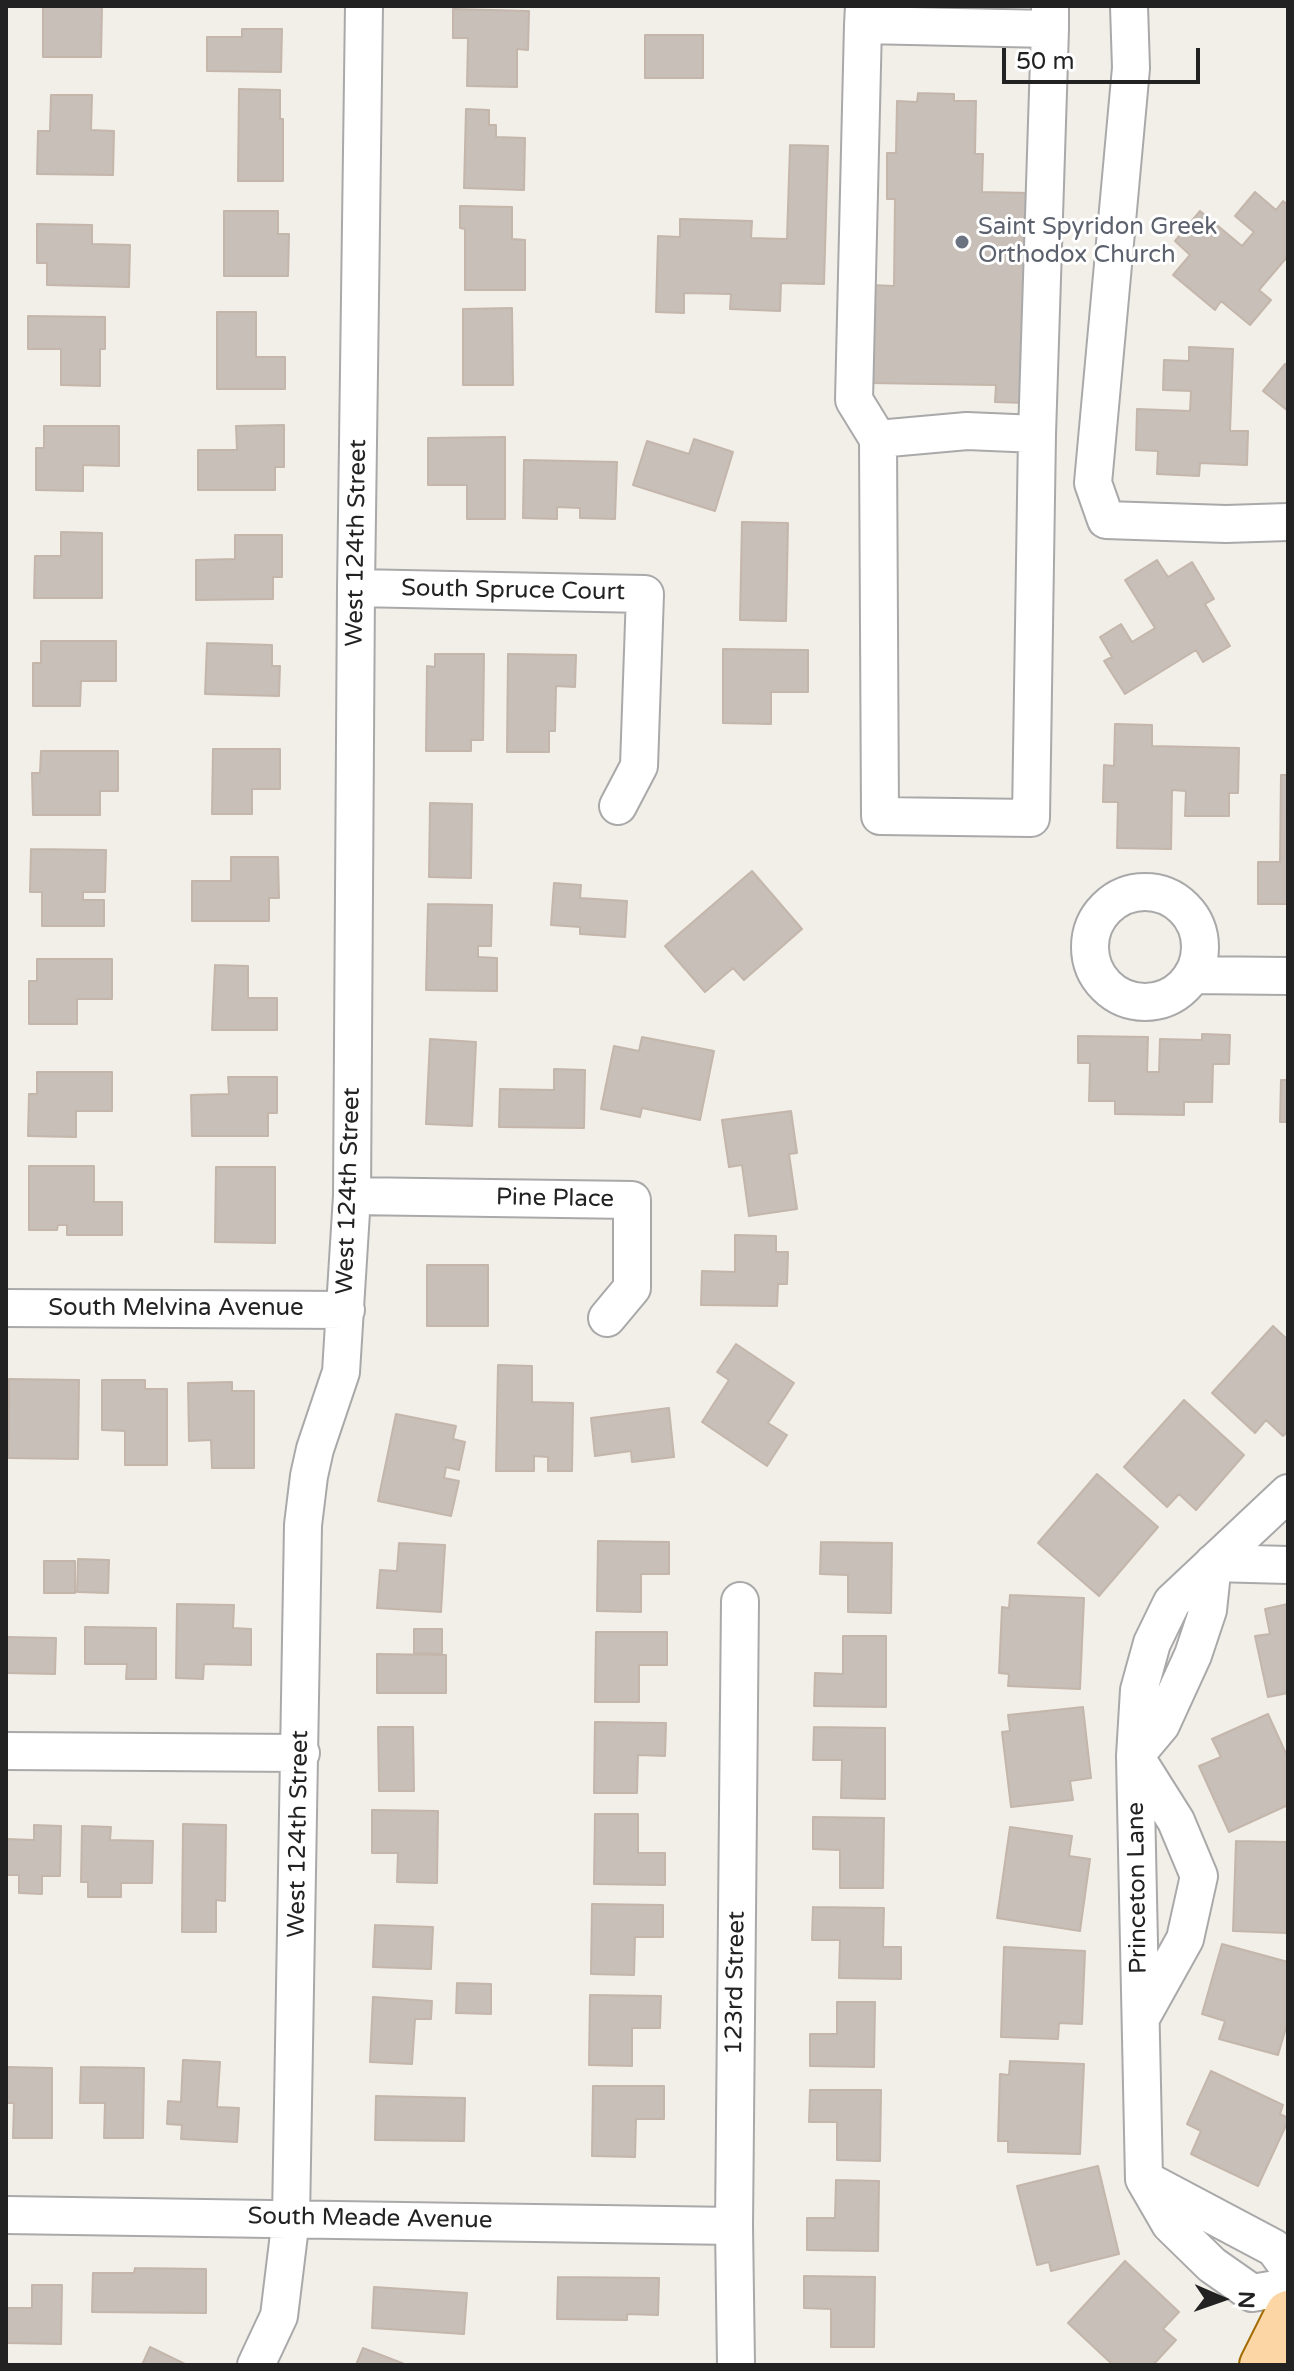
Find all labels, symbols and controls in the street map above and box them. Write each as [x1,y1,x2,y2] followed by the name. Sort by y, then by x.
[1006,32,1204,82] scale bar
[1016,47,1074,76] text: 50 m
[978,214,1217,270] place label: Saint Spyridon Greek Orthodox Church
[953,233,971,251] marker: Saint Spyridon Greek Orthodox Church
[341,439,373,647] street label: West 124th Street
[401,575,625,607] street label: South Spruce Court
[331,1087,367,1295] street label: West 124th Street
[496,1184,614,1214] street label: Pine Place
[48,1295,304,1323] street label: South Melvina Avenue
[283,1730,315,1938] street label: West 124th Street
[1122,1802,1154,1974] street label: Princeton Lane
[720,1911,752,2055] street label: 123rd Street
[247,2202,493,2236] street label: South Meade Avenue
[1182,2259,1262,2339] north arrow
[1233,2291,1259,2309] text: N

